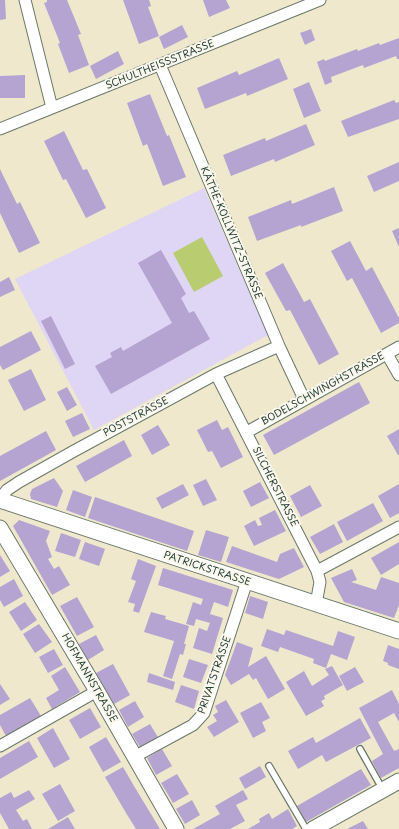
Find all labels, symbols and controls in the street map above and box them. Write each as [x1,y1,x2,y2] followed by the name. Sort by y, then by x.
[104,38,216,92] street label: SCHULTHEISSSTRASSE
[198,165,264,301] street label: KÄTHE-KOLLWITZ-STRASSE
[259,350,387,428] street label: BODELSCHWINGHSTRASSE
[101,395,171,439] street label: POSTSTRASSE
[250,445,300,529] street label: SILCHERSTRASSE
[162,549,252,589] street label: PATRICKSTRASSE
[59,631,119,725] street label: HOFMANNSTRASSE
[196,634,234,716] street label: PRIVATSTRASSE

